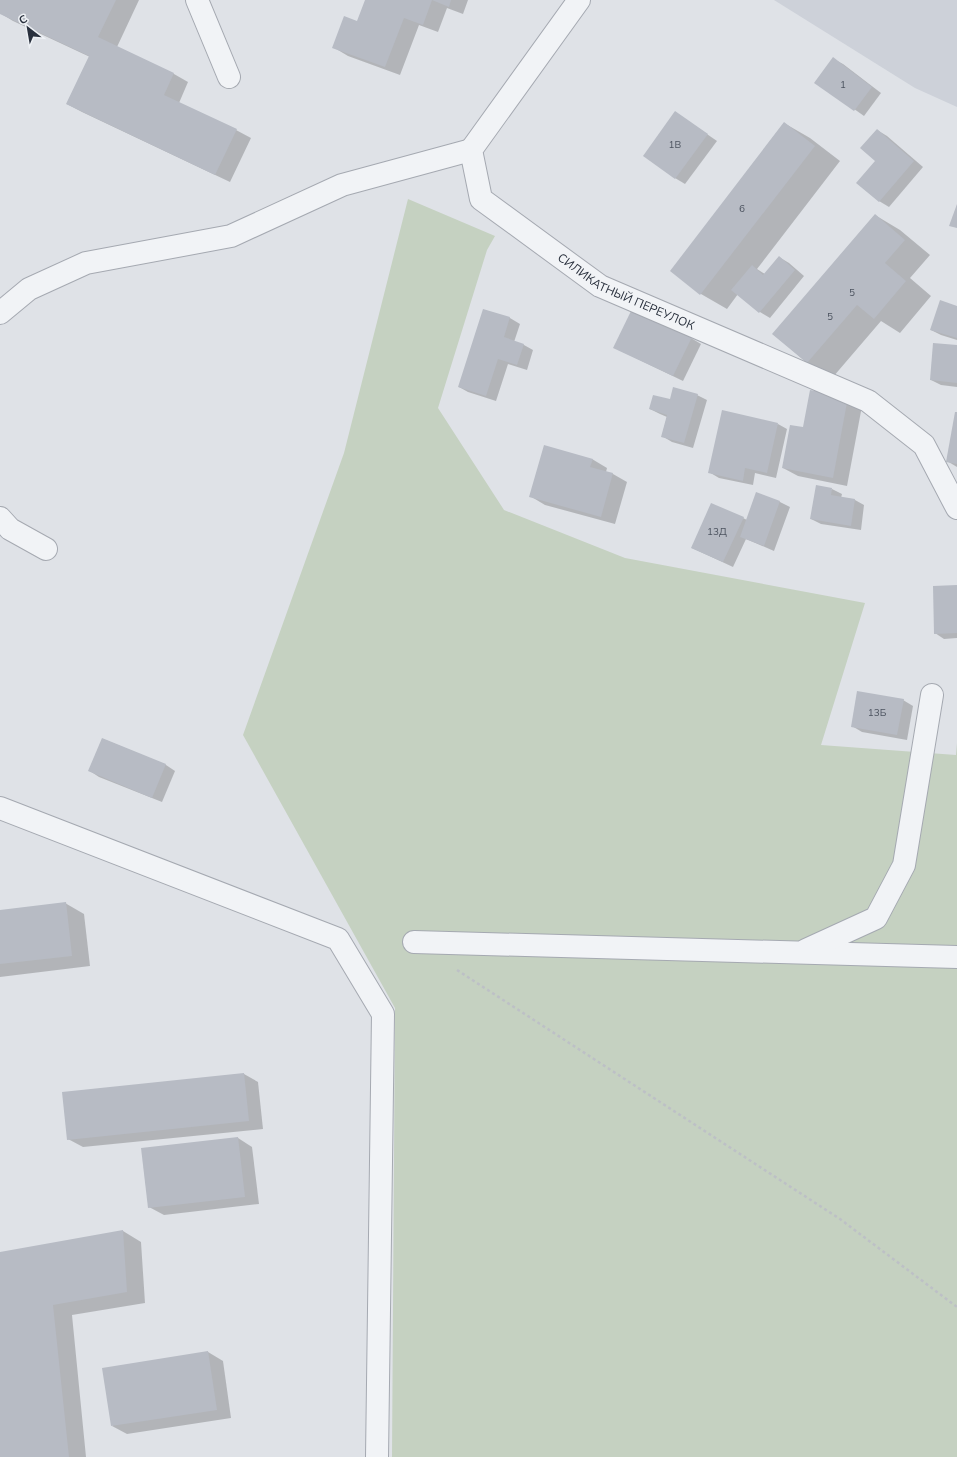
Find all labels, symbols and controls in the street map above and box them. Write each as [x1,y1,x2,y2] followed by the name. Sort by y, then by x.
[8,8,48,48] north arrow
[16,11,31,28] text: С
[840,78,846,92] house number: 1
[669,138,682,152] house number: 1В
[739,202,745,216] house number: 6
[554,250,697,334] street label: СИЛИКАТНЫЙ ПЕРЕУЛОК
[849,286,855,300] house number: 5
[827,310,833,324] house number: 5
[707,525,727,539] house number: 13Д
[868,706,887,720] house number: 13Б

